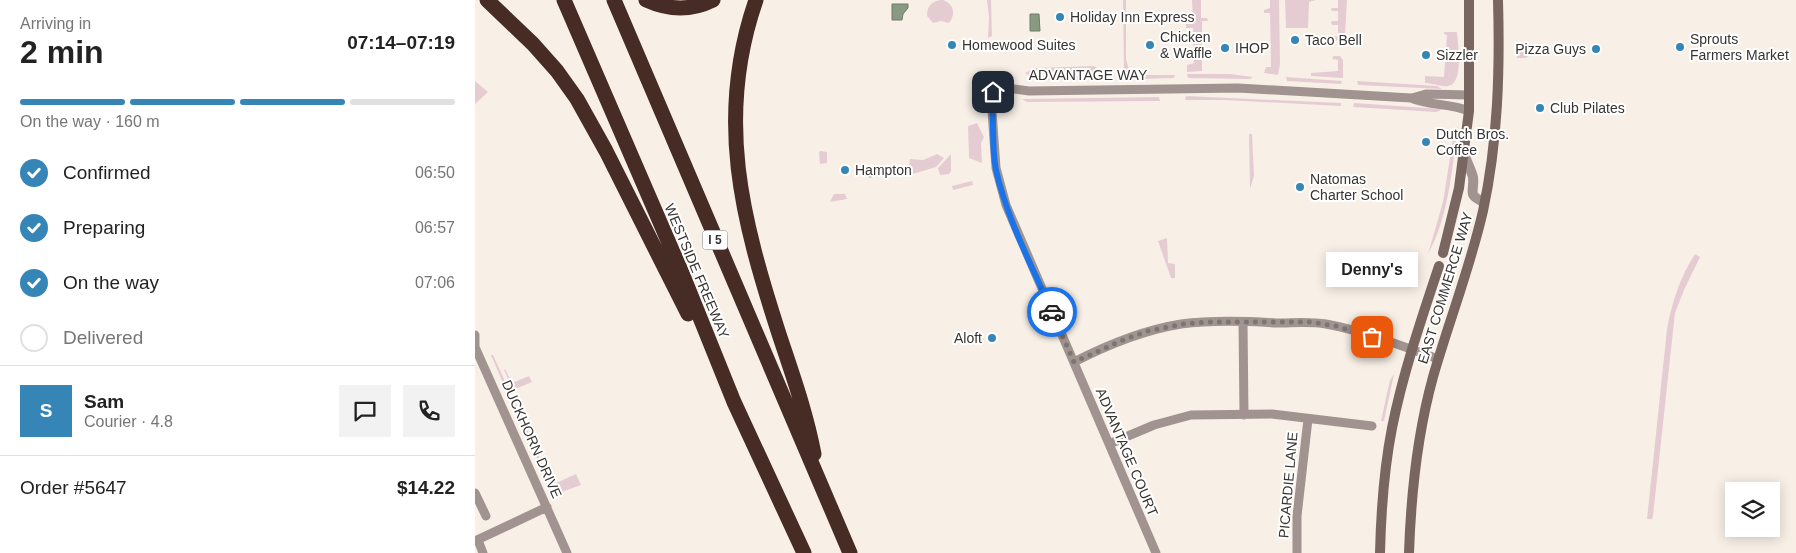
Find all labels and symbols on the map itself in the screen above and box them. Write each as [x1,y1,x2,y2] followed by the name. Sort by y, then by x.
[1070,9,1195,25] place label: Holiday Inn Express
[1054,11,1066,23] marker: Holiday Inn Express
[1160,29,1212,61] place label: Chicken & Waffle
[1690,31,1789,63] place label: Sprouts Farmers Market
[1305,32,1362,48] place label: Taco Bell
[1289,34,1301,46] marker: Taco Bell
[962,37,1076,53] place label: Homewood Suites
[946,39,958,51] marker: Homewood Suites
[1144,39,1156,51] marker: Chicken & Waffle
[1235,40,1269,56] place label: IHOP
[1515,41,1586,57] place label: Pizza Guys
[1674,41,1686,53] marker: Sprouts Farmers Market
[1219,42,1231,54] marker: IHOP
[1590,43,1602,55] marker: Pizza Guys
[1436,47,1478,63] place label: Sizzler
[1420,49,1432,61] marker: Sizzler
[1029,67,1148,83] street label: ADVANTAGE WAY
[972,71,1014,113] pin
[1550,100,1625,116] place label: Club Pilates
[1534,102,1546,114] marker: Club Pilates
[1436,126,1509,158] place label: Dutch Bros. Coffee
[1420,136,1432,148] marker: Dutch Bros. Coffee
[855,162,912,178] place label: Hampton
[839,164,851,176] marker: Hampton
[1310,171,1403,203] place label: Natomas Charter School
[1294,181,1306,193] marker: Natomas Charter School
[661,201,733,341] street label: WESTSIDE FREEWAY
[1414,210,1476,366] street label: EAST COMMERCE WAY
[703,230,727,250] road number: I 5
[1326,252,1418,287] callout: Denny's
[1027,287,1077,337] courier
[1351,316,1393,358] pin
[954,330,982,346] place label: Aloft
[986,332,998,344] marker: Aloft
[499,377,565,501] street label: DUCKHORN DRIVE
[1093,386,1161,519] street label: ADVANTAGE COURT
[1275,431,1301,539] street label: PICARDIE LANE

